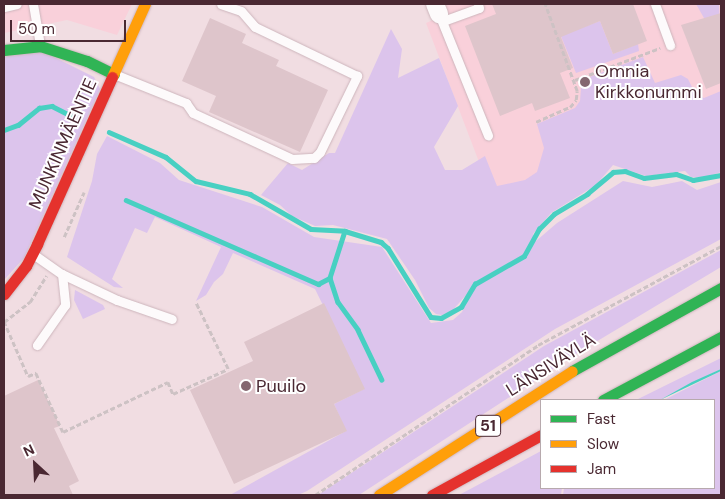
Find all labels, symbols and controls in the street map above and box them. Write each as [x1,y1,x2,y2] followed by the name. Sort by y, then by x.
[12,10,129,42] scale bar
[18,19,55,39] text: 50 m
[595,61,702,104] place label: Omnia Kirkkonummi
[25,75,101,213] street label: MUNKINMÄENTIE
[579,76,591,88] marker: Omnia Kirkkonummi
[502,329,600,401] street label: LÄNSIVÄYLÄ
[256,375,306,397] place label: Puuilo
[240,380,252,392] marker: Puuilo
[540,399,715,489] legend
[587,409,616,429] text: Fast
[474,412,502,440] road number: 51
[587,434,619,454] text: Slow
[10,439,60,489] north arrow
[20,440,37,461] text: N
[587,459,616,479] text: Jam

